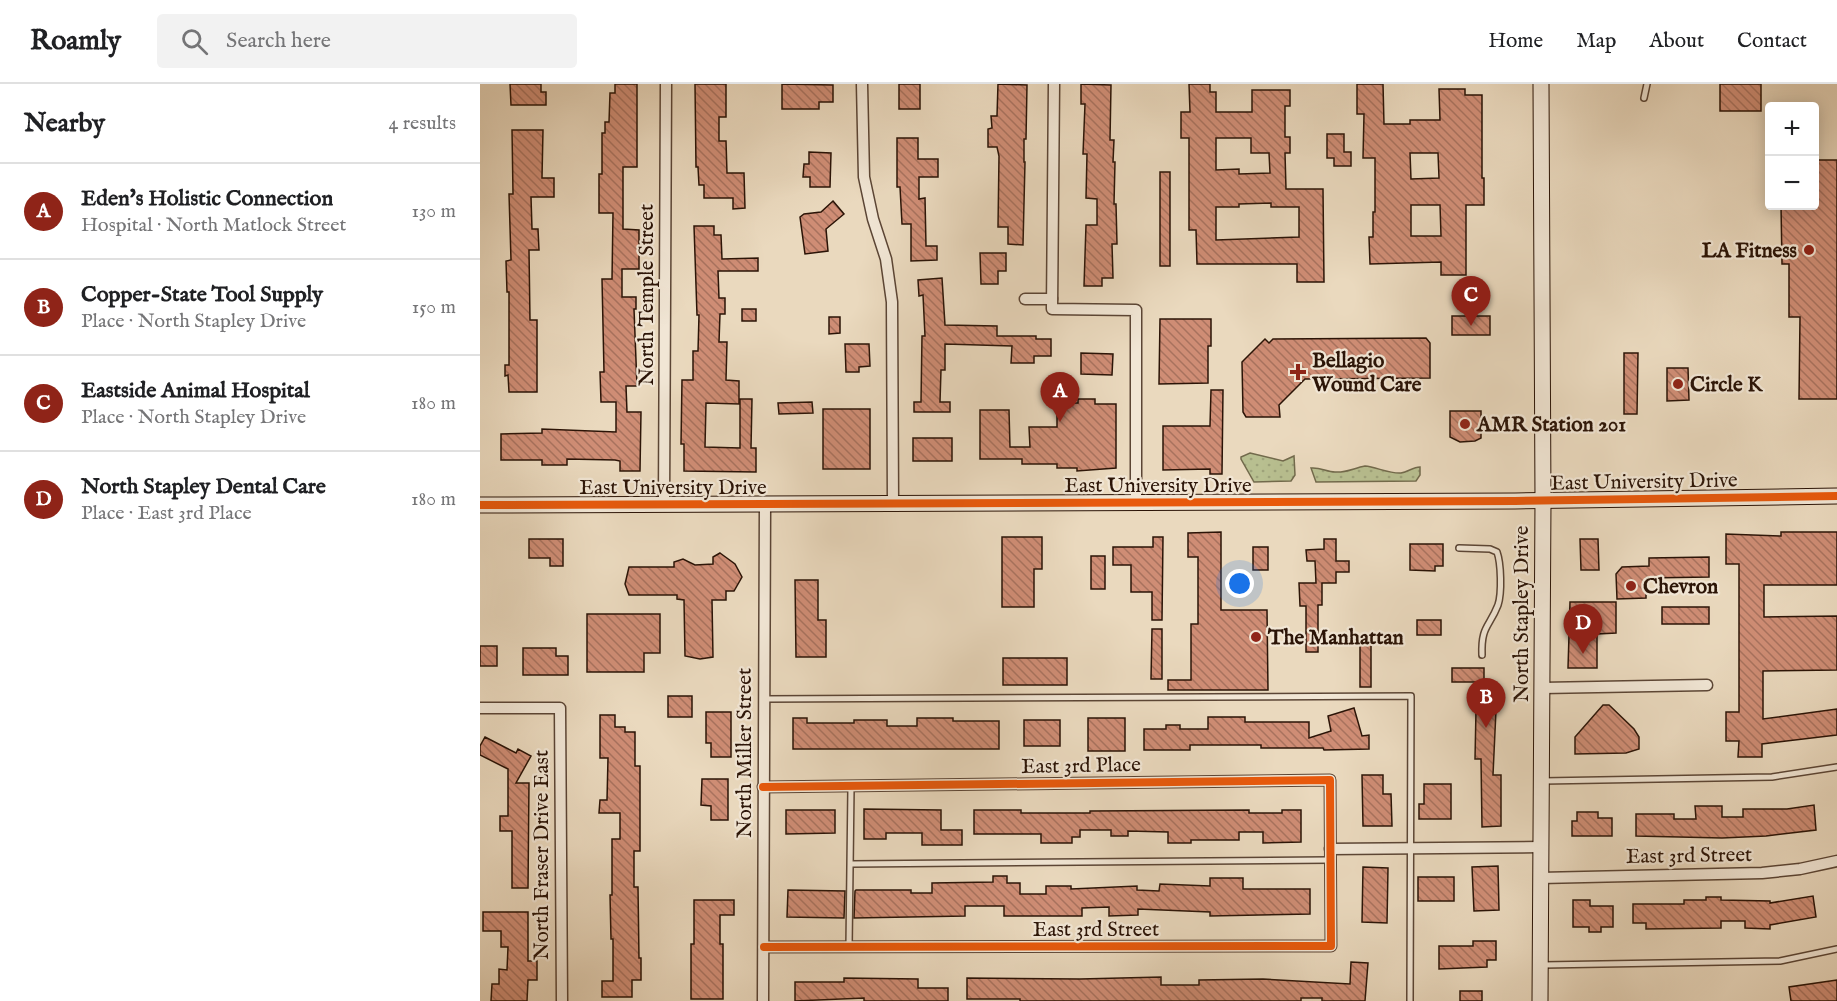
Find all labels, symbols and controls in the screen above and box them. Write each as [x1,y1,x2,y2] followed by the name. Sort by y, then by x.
[157,14,577,68] search box
[30,24,121,59] text: Roamly
[178,25,211,58] icon: search
[226,27,331,55] text: Search here
[1488,28,1543,55] text: Home
[1576,28,1616,55] text: Map
[1649,28,1704,55] text: About
[1737,28,1807,55] text: Contact
[1765,102,1819,210] map controls
[1765,102,1819,156] button: +
[24,107,105,140] text: Nearby
[389,111,456,136] text: 4 results
[1765,156,1819,210] button: −
[81,185,333,213] text: Eden's Holistic Connection
[37,199,50,224] text: A
[411,199,456,224] text: 130 m
[634,204,661,386] street label: North Temple Street
[81,213,346,238] text: Hospital · North Matlock Street
[1702,238,1797,265] place label: LA Fitness
[1802,243,1816,257] marker: LA Fitness
[1452,276,1490,326] pin: C
[81,281,323,309] text: Copper-State Tool Supply
[37,295,50,320] text: B
[412,295,456,320] text: 150 m
[81,309,306,334] text: Place · North Stapley Drive
[1311,348,1422,399] place label: Bellagio Wound Care
[1289,363,1307,381] marker: Bellagio Wound Care
[1040,372,1080,422] pin: A
[1690,372,1763,399] place label: Circle K
[81,377,310,405] text: Eastside Animal Hospital
[1671,377,1685,391] marker: Circle K
[36,391,51,416] text: C
[411,391,456,416] text: 180 m
[81,405,306,430] text: Place · North Stapley Drive
[1476,412,1626,439] place label: AMR Station 201
[1458,417,1472,431] marker: AMR Station 201
[1550,467,1738,498] street label: East University Drive
[81,473,326,501] text: North Stapley Dental Care
[1064,473,1252,500] street label: East University Drive
[579,475,767,502] street label: East University Drive
[35,487,52,512] text: D
[411,487,456,512] text: 180 m
[81,501,252,526] text: Place · East 3rd Place
[1509,525,1536,702] street label: North Stapley Drive
[1225,569,1254,598] your location
[1643,574,1718,601] place label: Chevron
[1624,579,1638,593] marker: Chevron
[1564,604,1602,654] pin: D
[1267,625,1404,652] place label: The Manhattan
[1249,630,1263,644] marker: The Manhattan
[732,668,759,838] street label: North Miller Street
[1466,678,1506,728] pin: B
[529,750,556,960] street label: North Fraser Drive East
[1021,752,1141,781] street label: East 3rd Place
[1626,842,1752,871] street label: East 3rd Street
[1033,917,1159,944] street label: East 3rd Street

